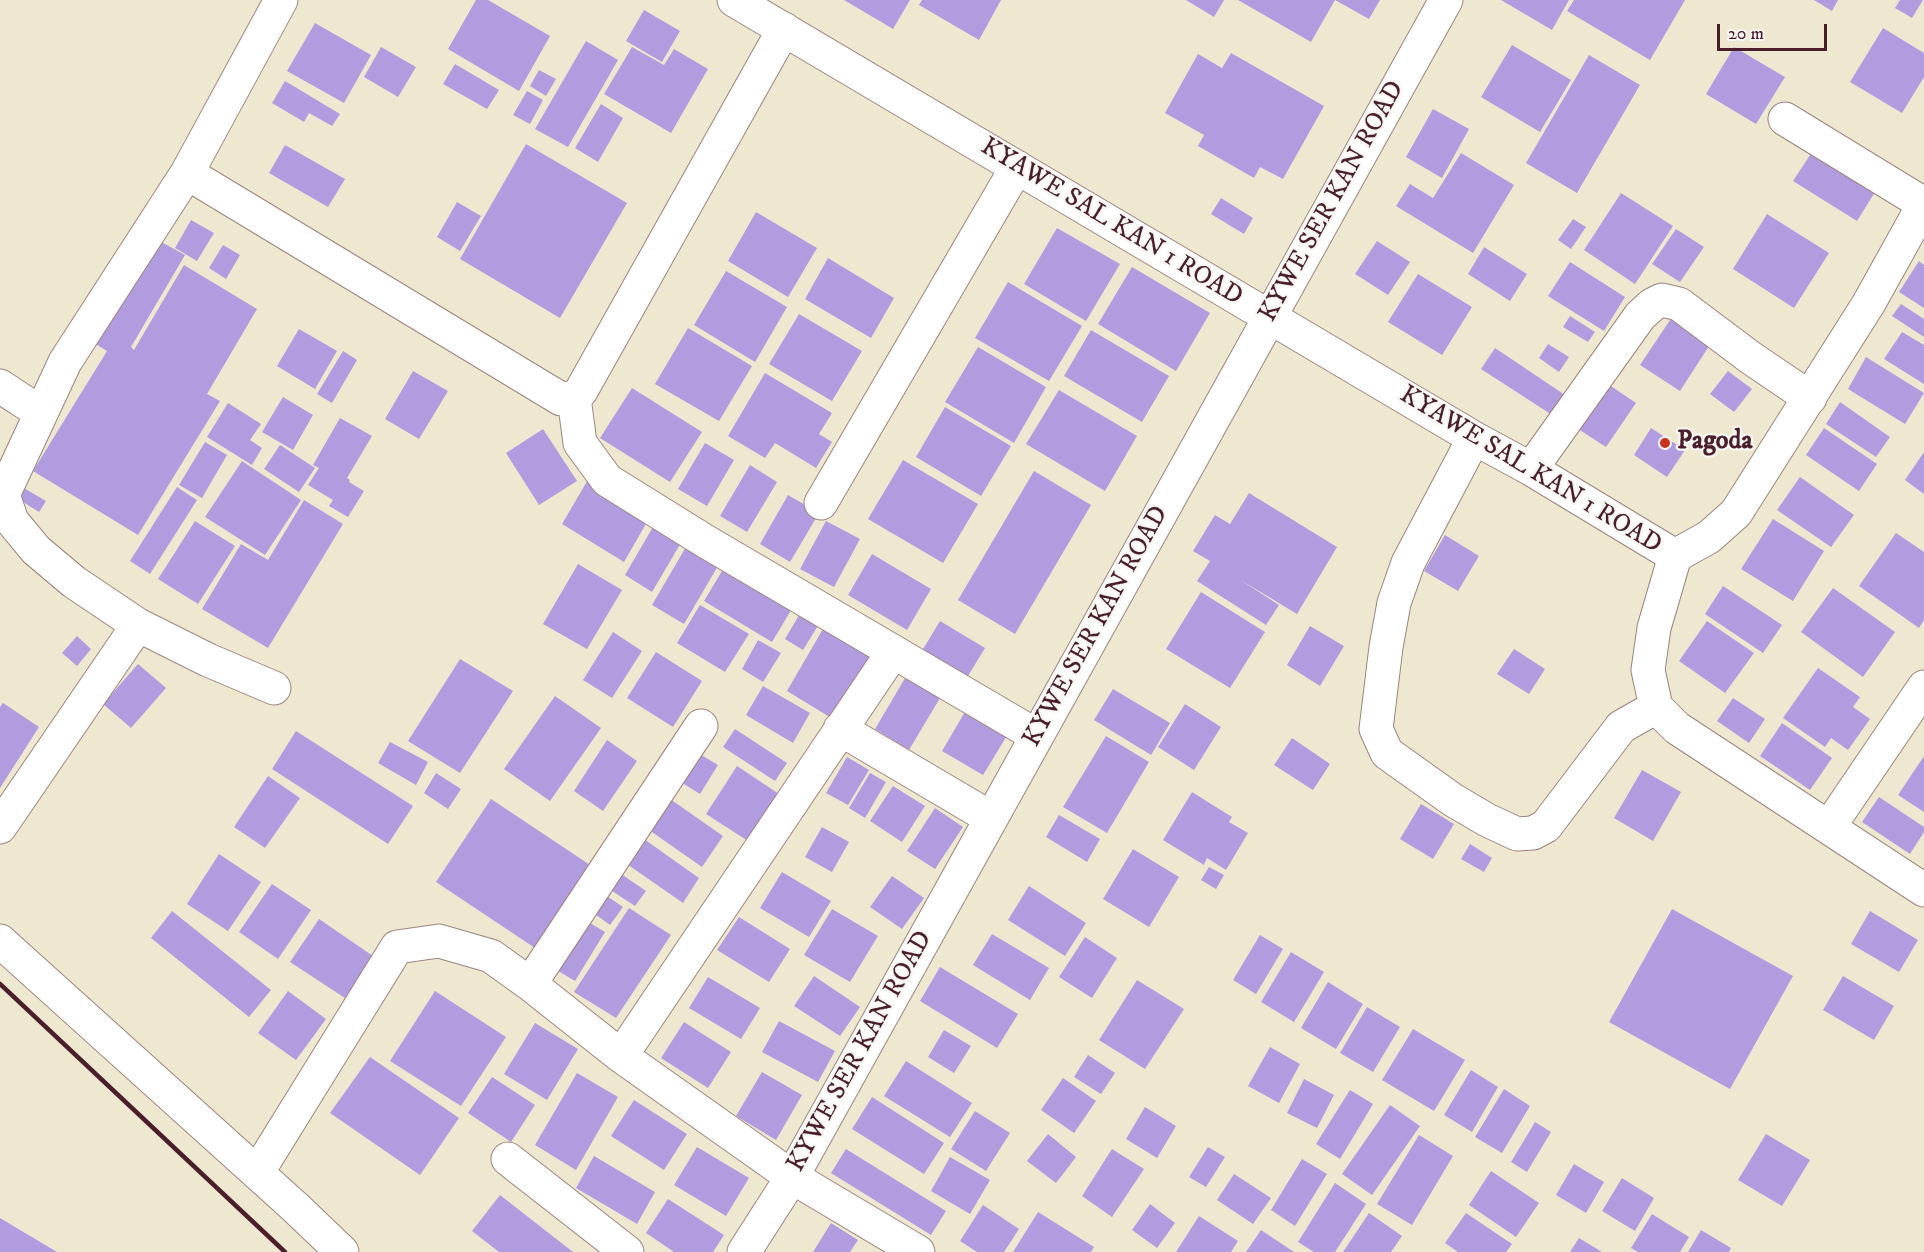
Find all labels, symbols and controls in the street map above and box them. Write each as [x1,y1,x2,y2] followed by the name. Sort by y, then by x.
[1720,12,1830,50] scale bar
[1728,23,1764,45] text: 20 m
[1254,76,1412,328] street label: KYWE SER KAN ROAD
[974,132,1248,314] street label: KYAWE SAL KAN 1 ROAD
[1393,380,1667,562] street label: KYAWE SAL KAN 1 ROAD
[1677,427,1752,459] place label: Pagoda
[1658,436,1672,450] marker: Pagoda
[1018,501,1176,753] street label: KYWE SER KAN ROAD
[782,926,940,1178] street label: KYWE SER KAN ROAD

